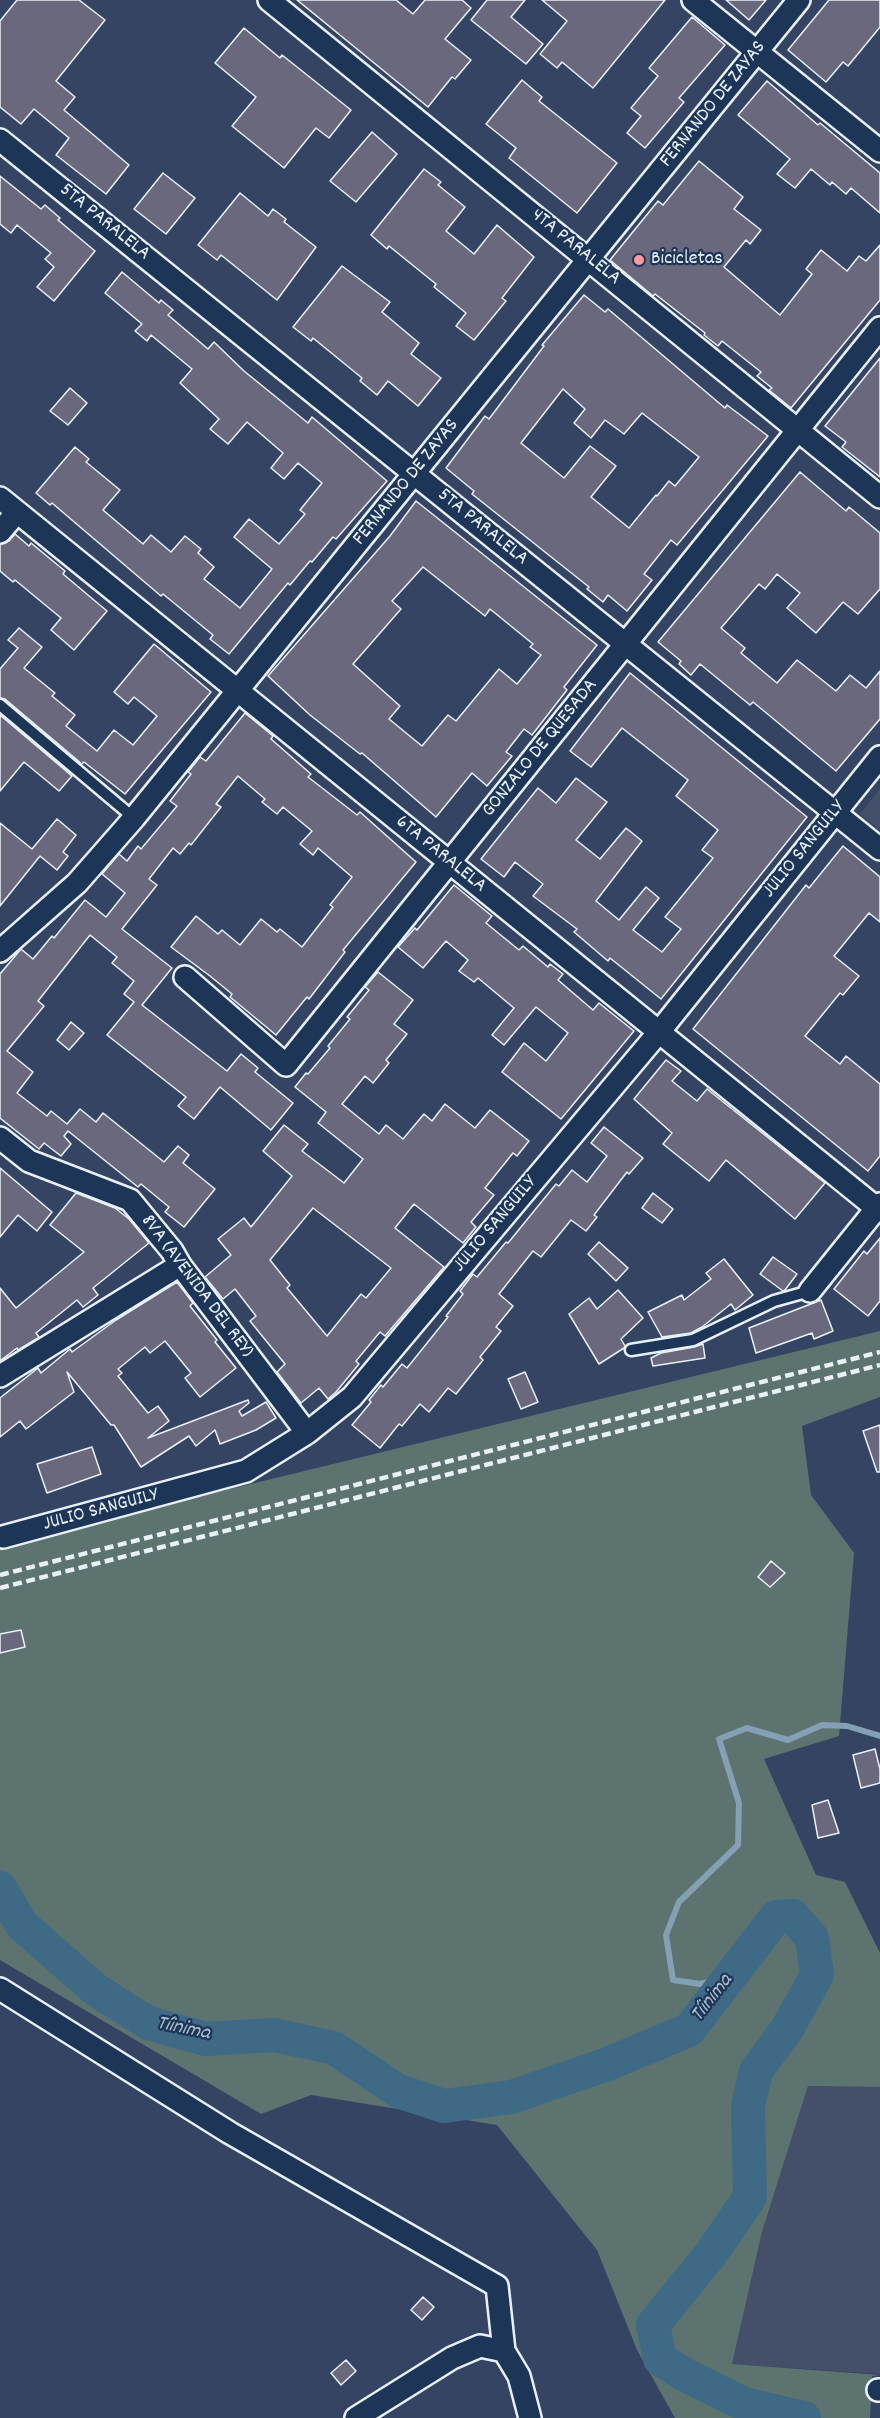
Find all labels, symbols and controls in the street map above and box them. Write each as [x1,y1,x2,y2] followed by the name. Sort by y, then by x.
[656,37,772,173] street label: FERNANDO DE ZAYAS
[54,179,154,267] street label: 5TA PARALELA
[525,204,625,292] street label: 4TA PARALELA
[651,248,723,272] place label: Bicicletas
[632,253,646,267] marker: Bicicletas
[349,415,465,551] street label: FERNANDO DE ZAYAS
[432,484,532,572] street label: 5TA PARALELA
[478,675,604,823] street label: GONZALO DE QUESADA
[758,796,852,904] street label: JULIO SANGUILY
[390,811,490,899] street label: 6TA PARALELA
[449,1172,543,1278] street label: JULIO SANGUILY
[134,1211,258,1363] street label: 8VA (AVENIDA DEL REY)
[41,1484,161,1538] street label: JULIO SANGUILY
[686,1970,740,2028] water label: Tíinima
[154,2012,212,2048] water label: Tíinima

